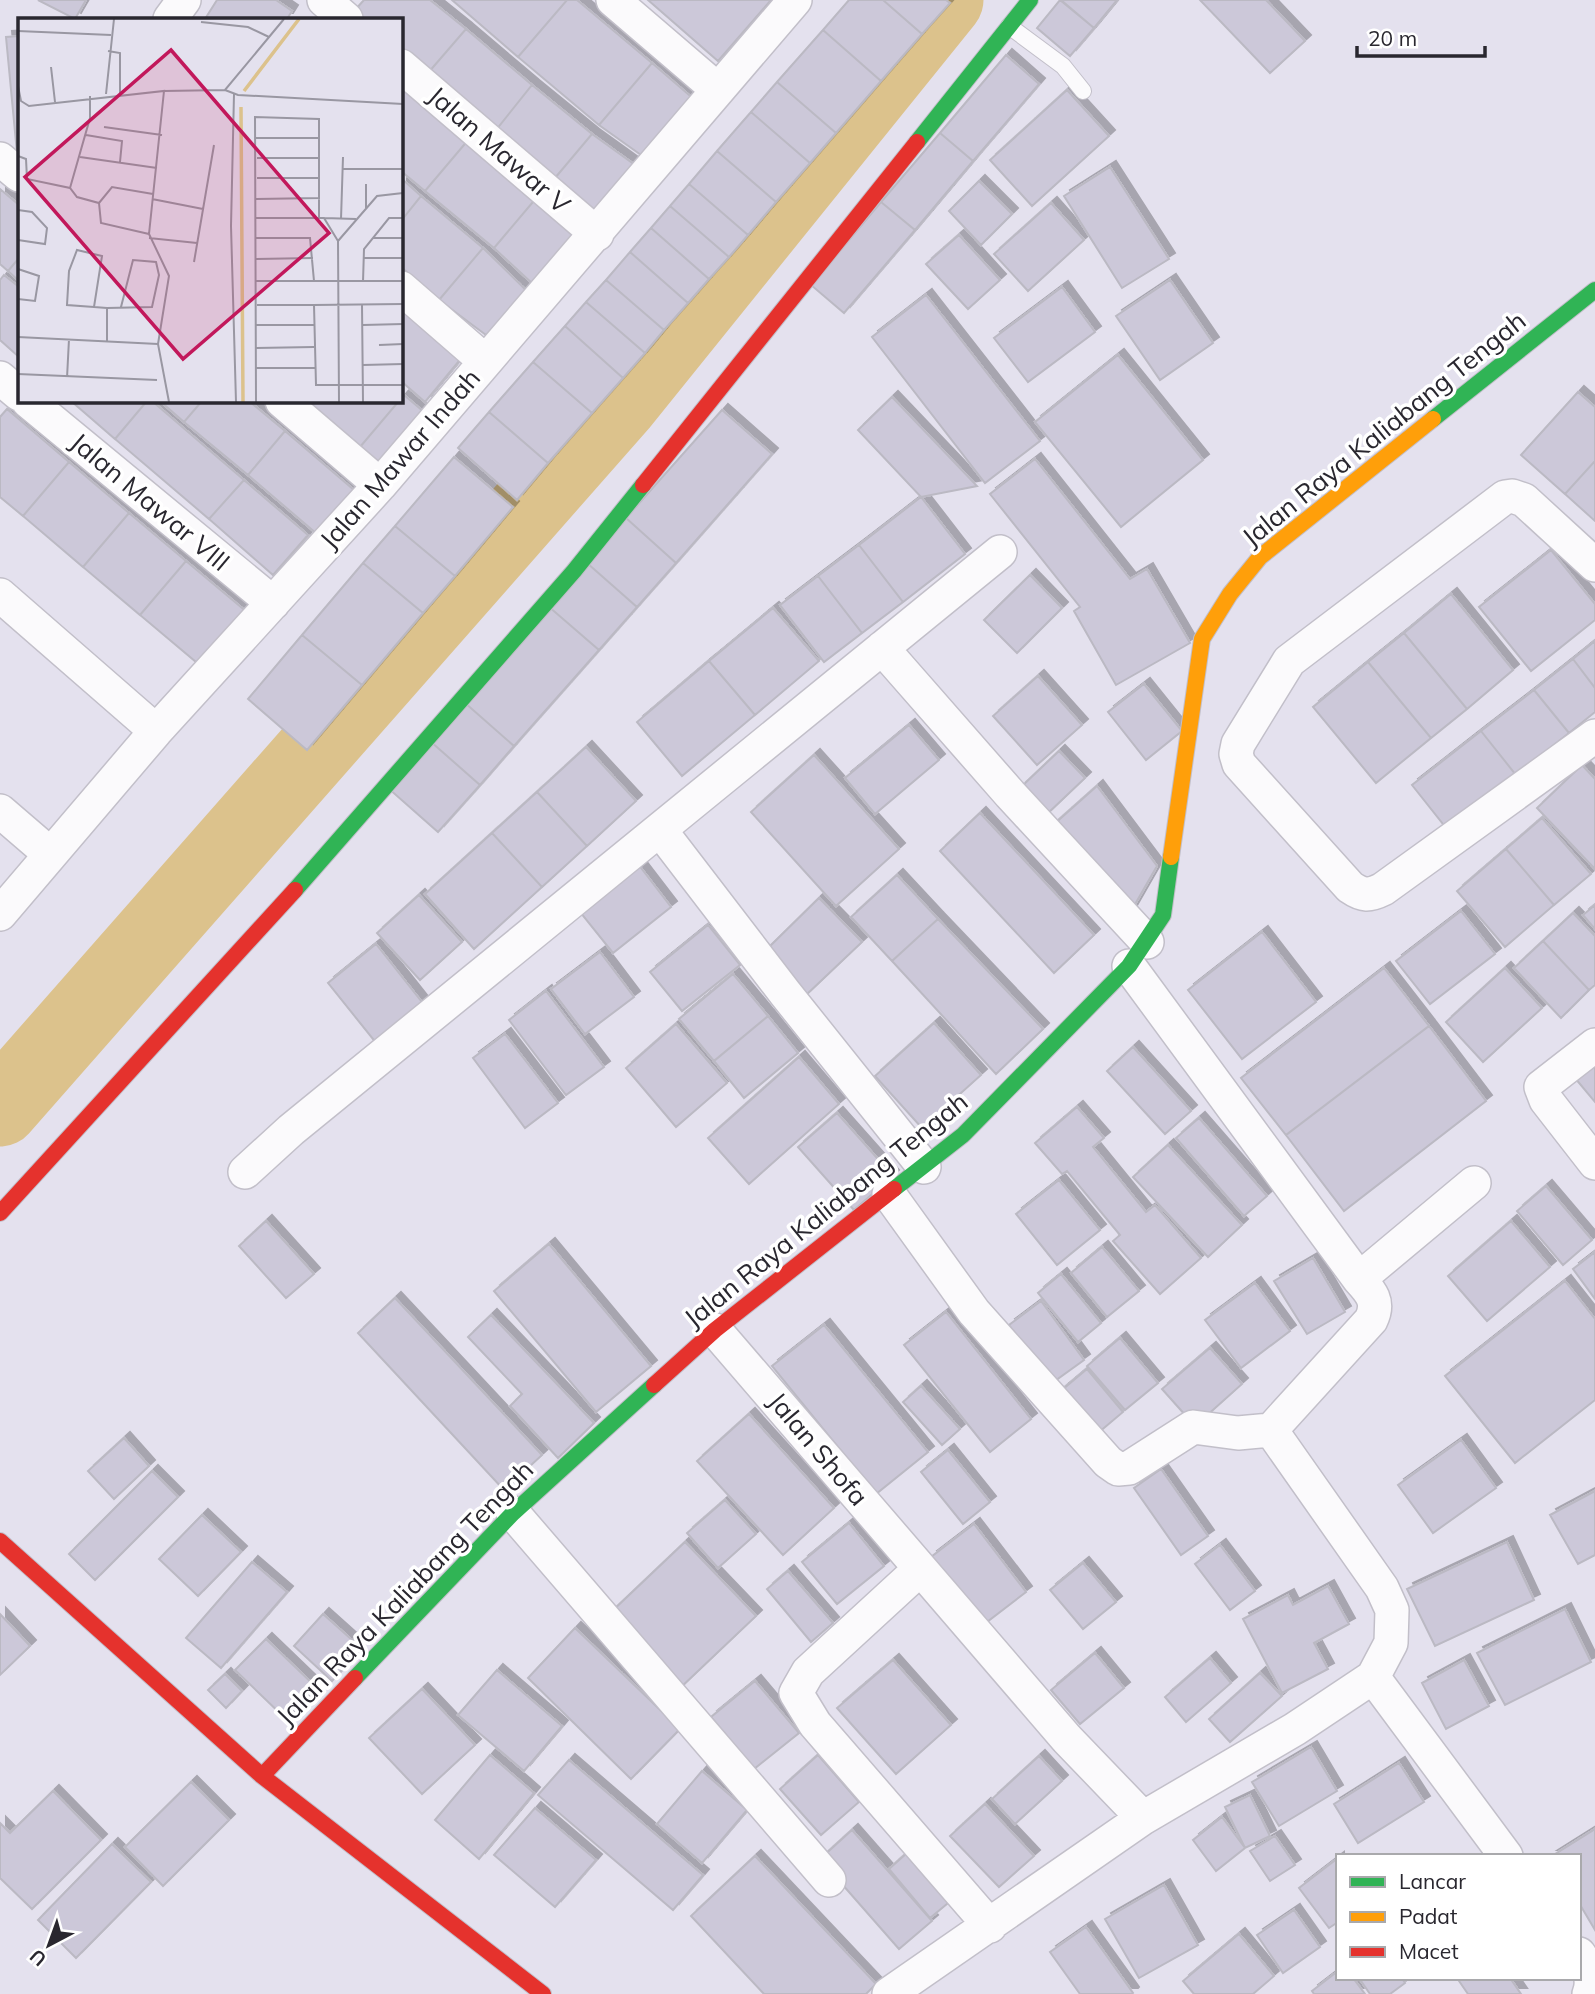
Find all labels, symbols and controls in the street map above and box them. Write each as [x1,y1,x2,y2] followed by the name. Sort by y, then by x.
[1357,14,1485,58] scale bar
[18,18,402,402] inset map
[1368,25,1417,51] text: 20 m
[421,79,578,221] street label: Jalan Mawar V
[1235,304,1532,553] street label: Jalan Raya Kaliabang Tengah
[312,362,487,556] street label: Jalan Mawar Indah
[64,425,237,578] street label: Jalan Mawar VIII
[677,1085,974,1334] street label: Jalan Raya Kaliabang Tengah
[761,1385,875,1512] street label: Jalan Shofa
[269,1453,540,1732] street label: Jalan Raya Kaliabang Tengah
[1336,1854,1581,1980] legend
[1399,1868,1466,1894] text: Lancar
[1399,1903,1457,1929] text: Padat
[14,1910,84,1980] north arrow
[1399,1938,1459,1964] text: Macet
[25,1944,51,1971] text: U

